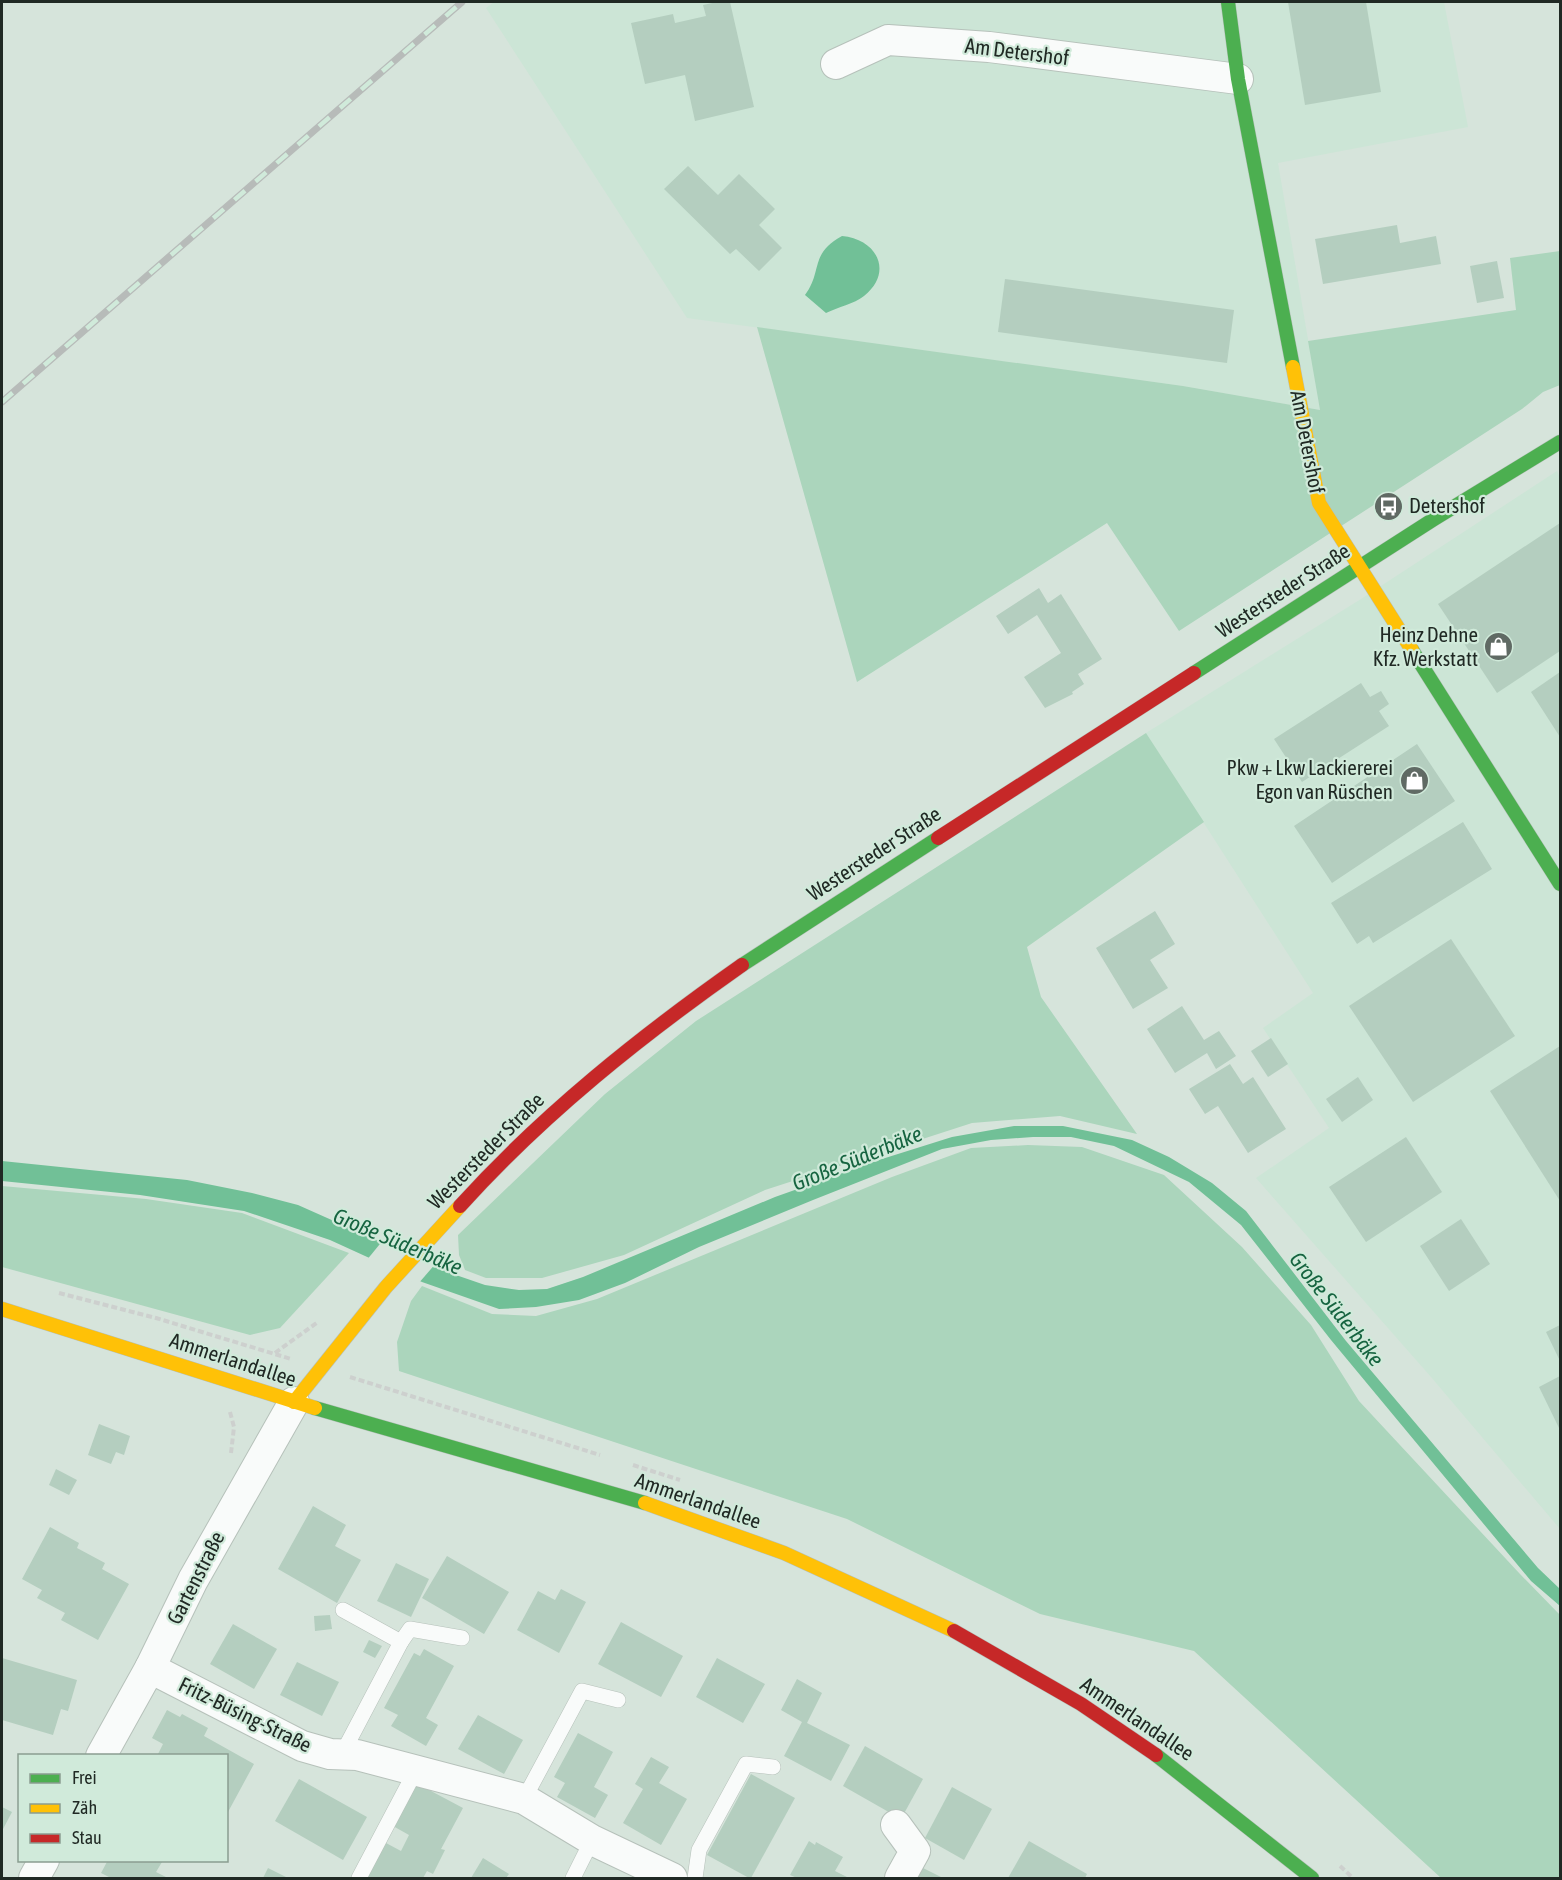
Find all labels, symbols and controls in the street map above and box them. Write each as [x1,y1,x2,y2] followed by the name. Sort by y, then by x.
[964,33,1071,69] street label: Am Detershof
[1286,388,1330,496] street label: Am Detershof
[1372,490,1404,522] bus stop icon: Detershof
[1409,493,1485,517] place label: Detershof
[1211,538,1354,642] street label: Westersteder Straße
[1373,622,1478,670] place label: Heinz Dehne Kfz. Werkstatt
[1483,631,1515,663] shop icon: Heinz Dehne Kfz. Werkstatt
[1227,755,1393,803] place label: Pkw + Lkw Lackiererei Egon van Rüschen
[1398,764,1430,796] shop icon: Pkw + Lkw Lackiererei Egon van Rüschen
[802,801,945,905] street label: Westersteder Straße
[422,1087,548,1213] street label: Westersteder Straße
[788,1120,926,1196] water label: Große Süderbäke
[329,1202,467,1280] water label: Große Süderbäke
[1284,1247,1390,1371] water label: Große Süderbäke
[167,1327,299,1391] street label: Ammerlandallee
[632,1467,764,1533] street label: Ammerlandallee
[162,1527,229,1628] street label: Gartenstraße
[1076,1671,1199,1765] street label: Ammerlandallee
[175,1672,316,1757] street label: Fritz-Büsing-Straße
[18,1754,228,1862] legend
[72,1767,97,1788] text: Frei
[72,1797,97,1818] text: Zäh
[72,1827,102,1848] text: Stau

